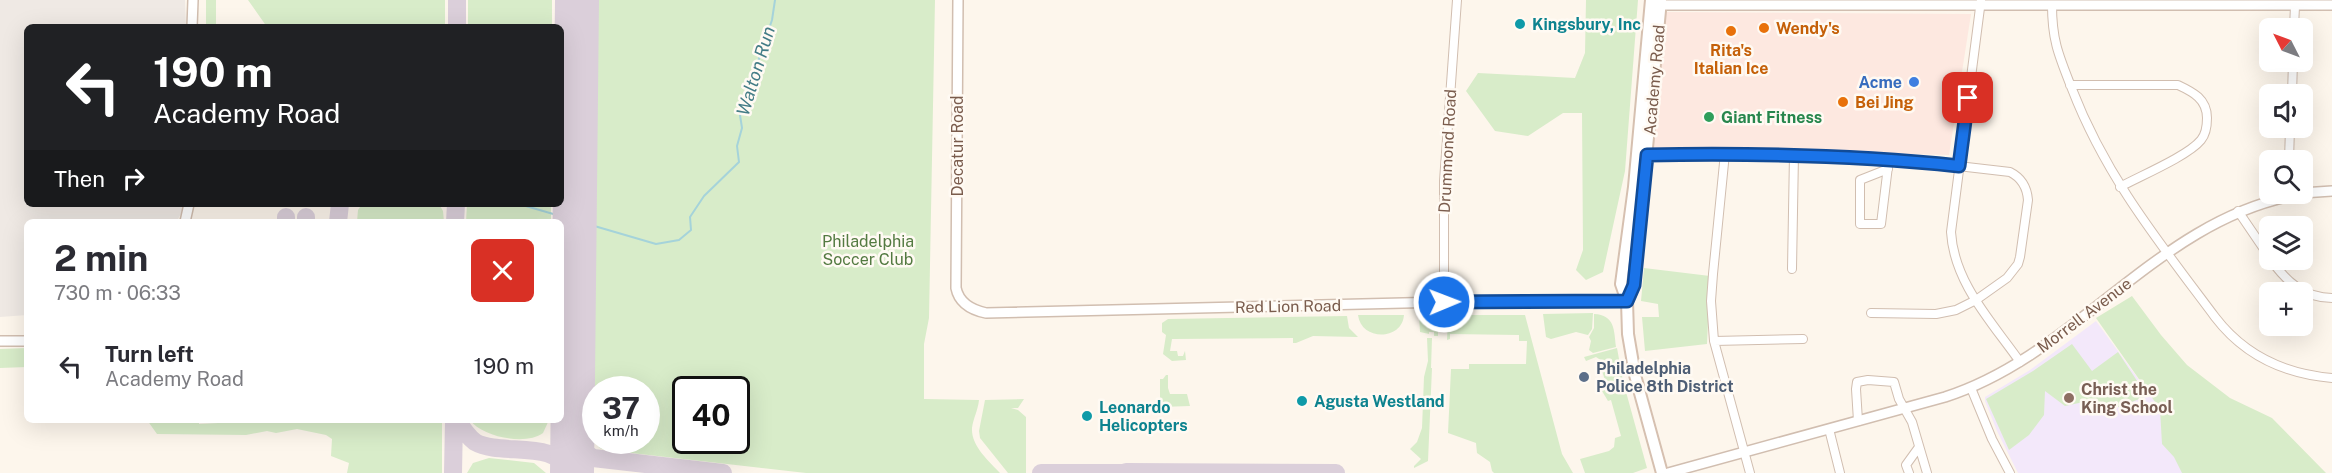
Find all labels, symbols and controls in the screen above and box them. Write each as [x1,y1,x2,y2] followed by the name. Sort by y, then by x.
[1532,15,1641,34] place label: Kingsbury, Inc
[1513,17,1527,31] marker: Kingsbury, Inc
[2259,18,2313,72] north arrow
[2259,18,2313,336] map controls
[1776,19,1840,38] place label: Wendy's
[1757,21,1771,35] marker: Wendy's
[732,24,779,118] water label: Walton Run
[1640,24,1669,136] street label: Academy Road
[1724,24,1738,38] marker: Rita's Italian Ice
[1694,41,1768,78] place label: Rita's Italian Ice
[153,47,273,96] text: 190 m
[54,48,132,126] icon: left
[1942,72,1993,123] pin
[1858,73,1902,92] place label: Acme
[1907,75,1921,89] marker: Acme
[1951,81,1984,114] icon: arrive
[2259,84,2313,138] button: sound
[1435,89,1460,213] street label: Drummond Road
[1855,93,1913,112] place label: Bei Jing
[1836,95,1850,109] marker: Bei Jing
[948,96,967,196] street label: Decatur Road
[153,97,340,129] text: Academy Road
[1721,108,1822,127] place label: Giant Fitness
[1702,110,1716,124] marker: Giant Fitness
[2259,150,2313,204] button: search
[117,162,150,195] icon: right
[54,166,105,192] text: Then
[2259,216,2313,270] button: layers
[822,232,914,269] park label: Philadelphia Soccer Club
[54,237,148,279] text: 2 min
[471,239,534,302] button: close
[1412,270,1476,334] position arrow
[2034,274,2135,357] street label: Morrell Avenue
[54,281,181,305] text: 730 m · 06:33
[2259,282,2313,336] button: +
[1235,296,1341,317] street label: Red Lion Road
[105,341,194,367] text: Turn left
[54,350,87,383] icon: left
[474,353,534,379] text: 190 m
[1596,359,1734,396] place label: Philadelphia Police 8th District
[105,367,244,391] text: Academy Road
[1577,370,1591,384] marker: Philadelphia Police 8th District
[672,376,750,454] speed limit sign: 40
[2081,380,2173,417] place label: Christ the King School
[602,390,640,426] text: 37
[2062,391,2076,405] marker: Christ the King School
[1314,392,1445,411] place label: Agusta Westland
[1295,394,1309,408] marker: Agusta Westland
[1099,398,1188,435] place label: Leonardo Helicopters
[1080,409,1094,423] marker: Leonardo Helicopters
[603,422,639,439] text: km/h

